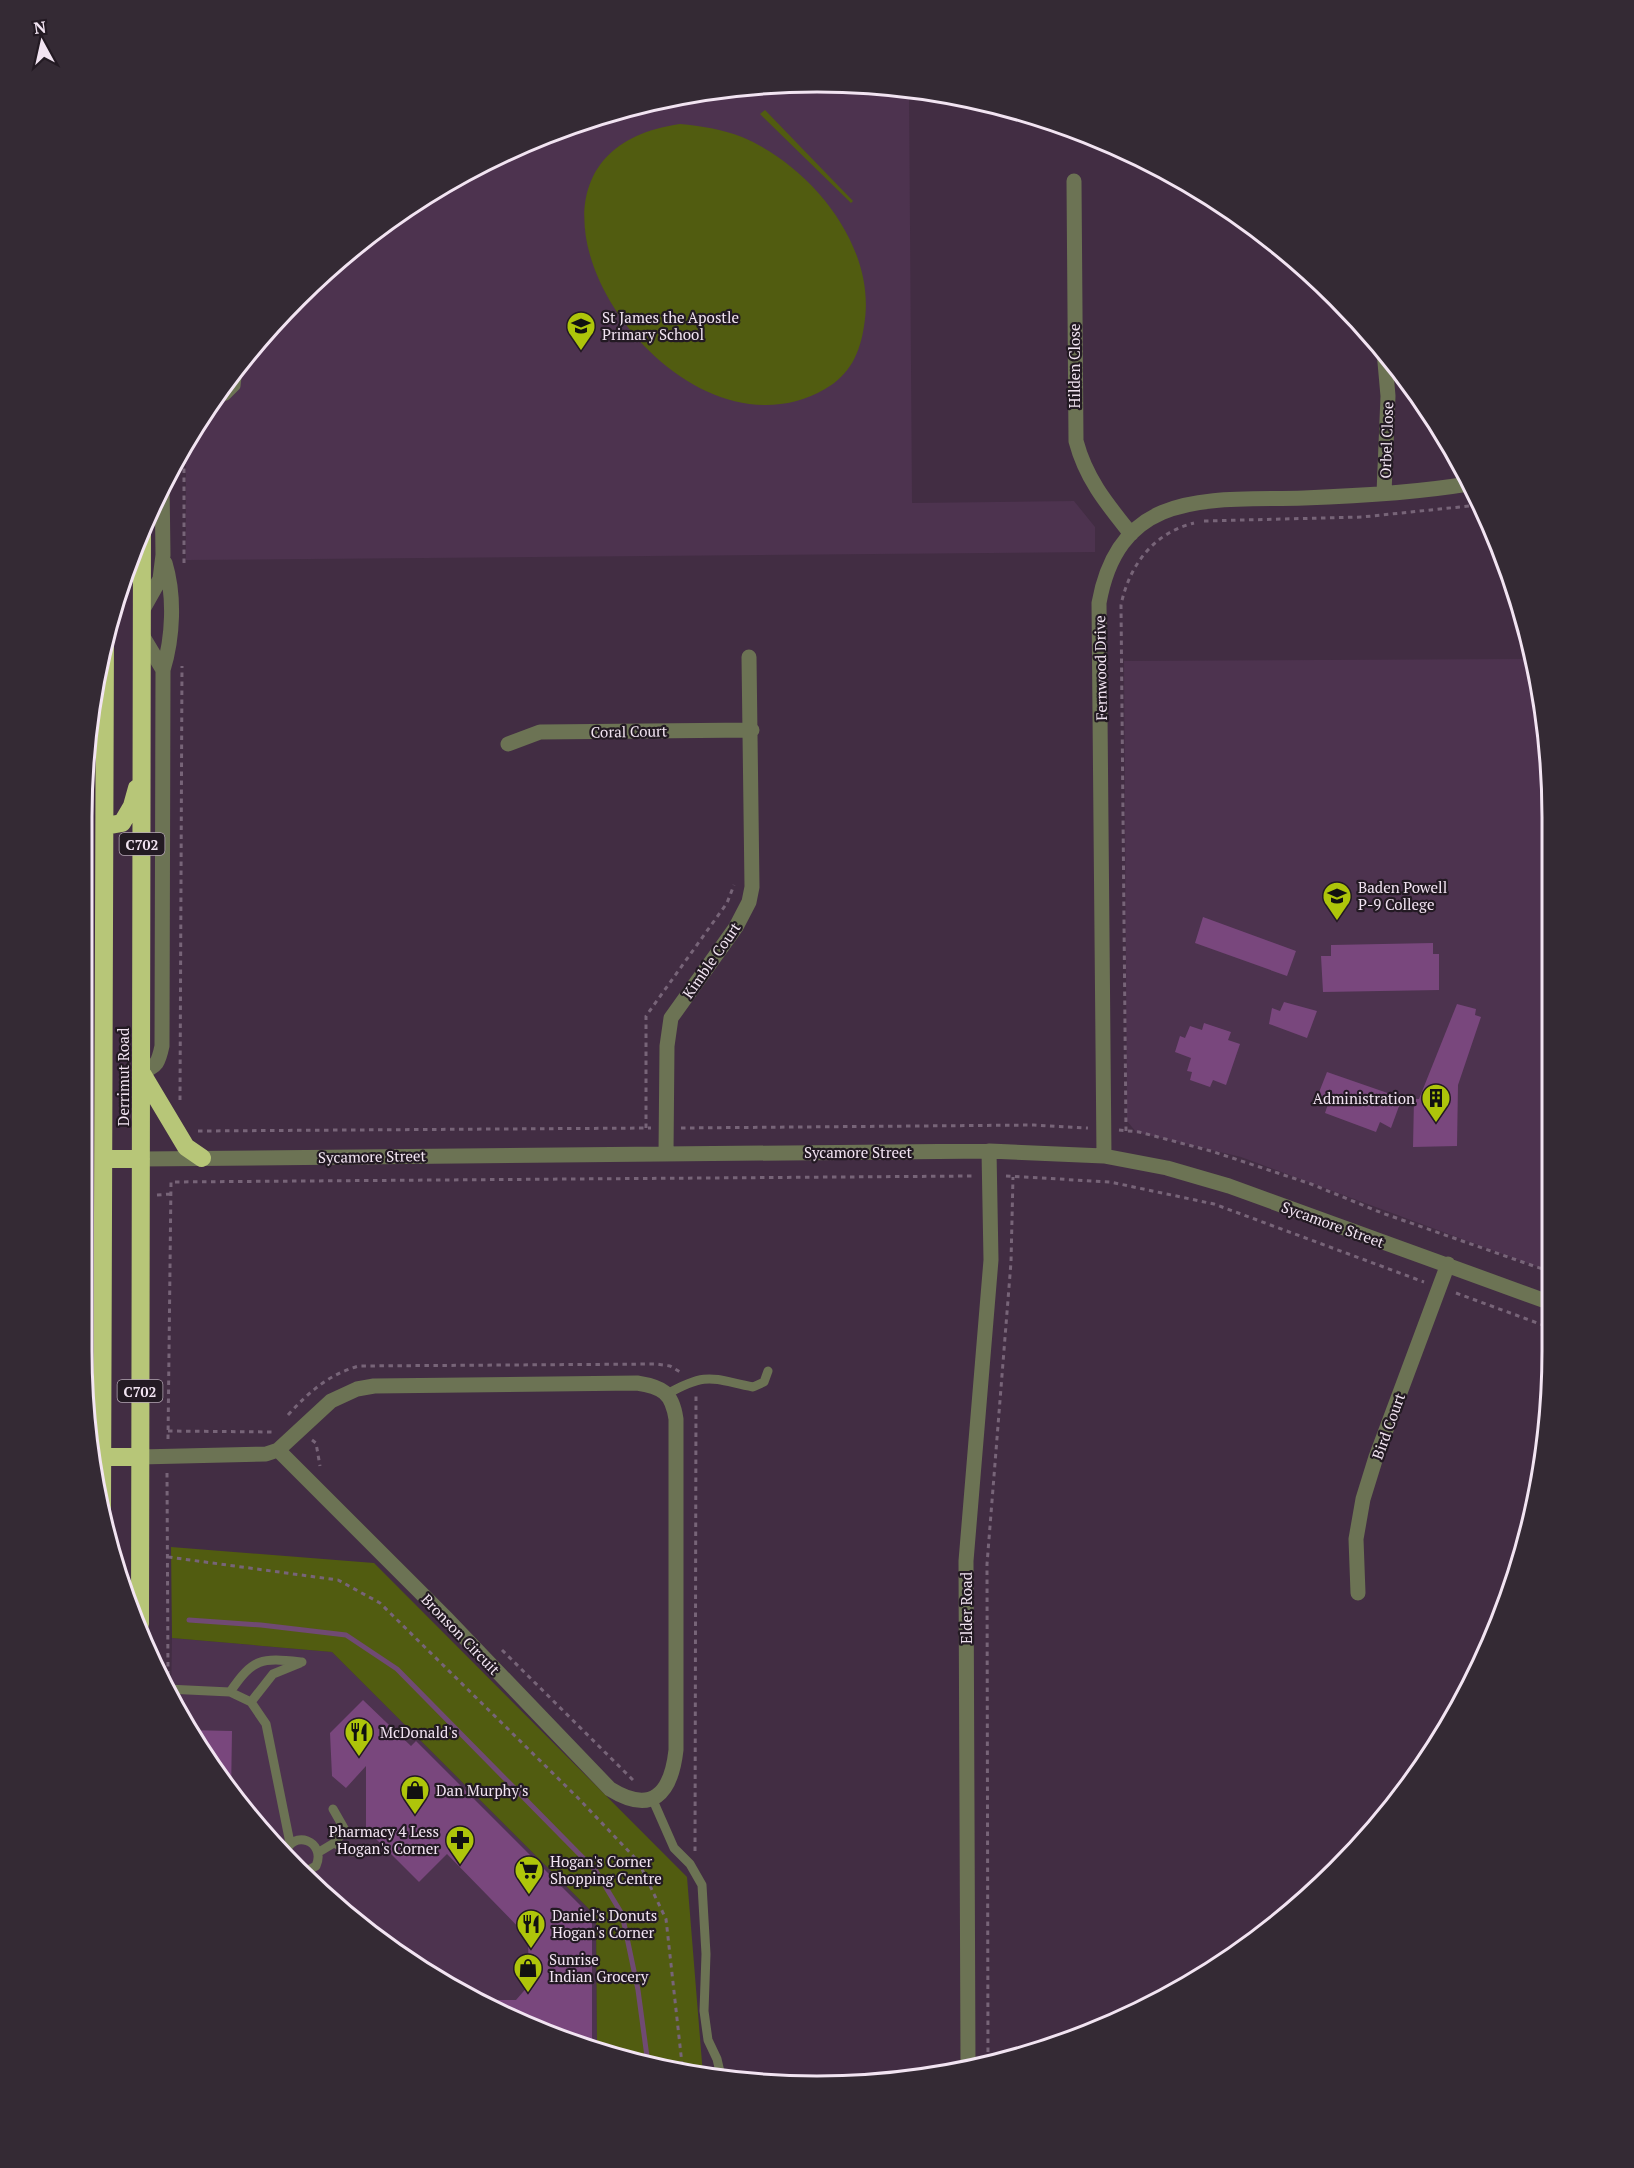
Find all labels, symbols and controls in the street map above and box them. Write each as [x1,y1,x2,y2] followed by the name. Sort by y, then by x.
[12,12,72,72] north arrow
[32,15,47,39] text: N
[602,307,739,344] place label: St James the Apostle Primary School
[565,310,597,352] school or university icon: St James the Apostle Primary School
[1064,324,1084,408] street label: Hilden Close
[1375,401,1397,479] street label: Orbel Close
[1089,615,1111,721] street label: Fernwood Drive
[591,720,668,742] street label: Coral Court
[120,833,164,855] road number: C702
[1358,877,1447,914] place label: Baden Powell P-9 College
[1321,880,1353,922] school or university icon: Baden Powell P-9 College
[677,918,745,1002] street label: Kimble Court
[113,1028,133,1126] street label: Derrimut Road
[1420,1082,1452,1124] building icon: Administration
[1313,1088,1415,1108] place label: Administration
[804,1142,912,1162] street label: Sycamore Street
[318,1145,427,1167] street label: Sycamore Street
[1279,1196,1388,1252] street label: Sycamore Street
[118,1380,162,1402] road number: C702
[1367,1390,1409,1462] street label: Bird Court
[956,1572,976,1644] street label: Elder Road
[417,1589,505,1679] street label: Bronson Circuit
[343,1716,375,1758] restaurant icon: McDonald's
[380,1722,458,1742] place label: McDonald's
[399,1774,431,1816] shop icon: Dan Murphy's
[436,1780,528,1800] place label: Dan Murphy's
[329,1821,439,1858] place label: Pharmacy 4 Less Hogan's Corner
[444,1824,476,1866] pharmacy icon: Pharmacy 4 Less Hogan's Corner
[550,1851,662,1888] place label: Hogan's Corner Shopping Centre
[513,1854,545,1896] supermarket icon: Hogan's Corner Shopping Centre
[552,1905,657,1942] place label: Daniel's Donuts Hogan's Corner
[515,1908,547,1950] restaurant icon: Daniel's Donuts Hogan's Corner
[549,1949,649,1986] place label: Sunrise Indian Grocery
[512,1952,544,1994] shop icon: Sunrise Indian Grocery

